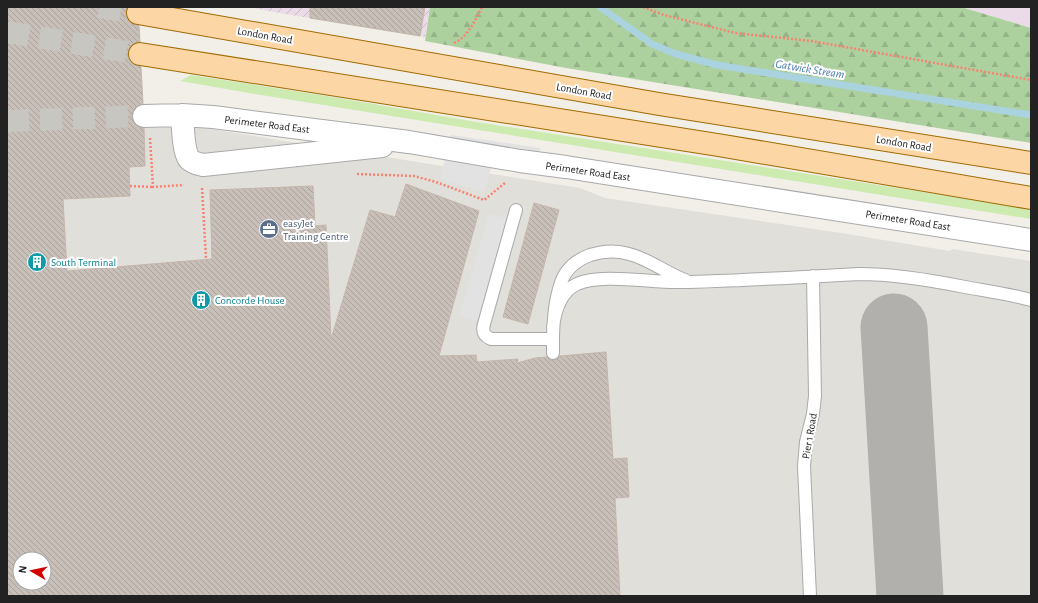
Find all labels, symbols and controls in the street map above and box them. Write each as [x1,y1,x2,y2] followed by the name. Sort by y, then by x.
[237,25,294,46] street label: London Road
[775,58,845,80] water label: Gatwick Stream
[556,81,613,102] street label: London Road
[224,114,311,135] street label: Perimeter Road East
[876,134,933,153] street label: London Road
[545,160,632,183] street label: Perimeter Road East
[865,208,952,233] street label: Perimeter Road East
[258,218,280,240] office icon: easyJet Training Centre
[283,218,348,242] place label: easyJet Training Centre
[26,251,48,273] building icon: South Terminal
[51,257,116,268] place label: South Terminal
[190,289,212,311] building icon: Concorde House
[215,295,285,306] place label: Concorde House
[800,412,819,460] street label: Pier 1 Road
[12,551,52,591] north arrow
[17,565,29,574] text: N

